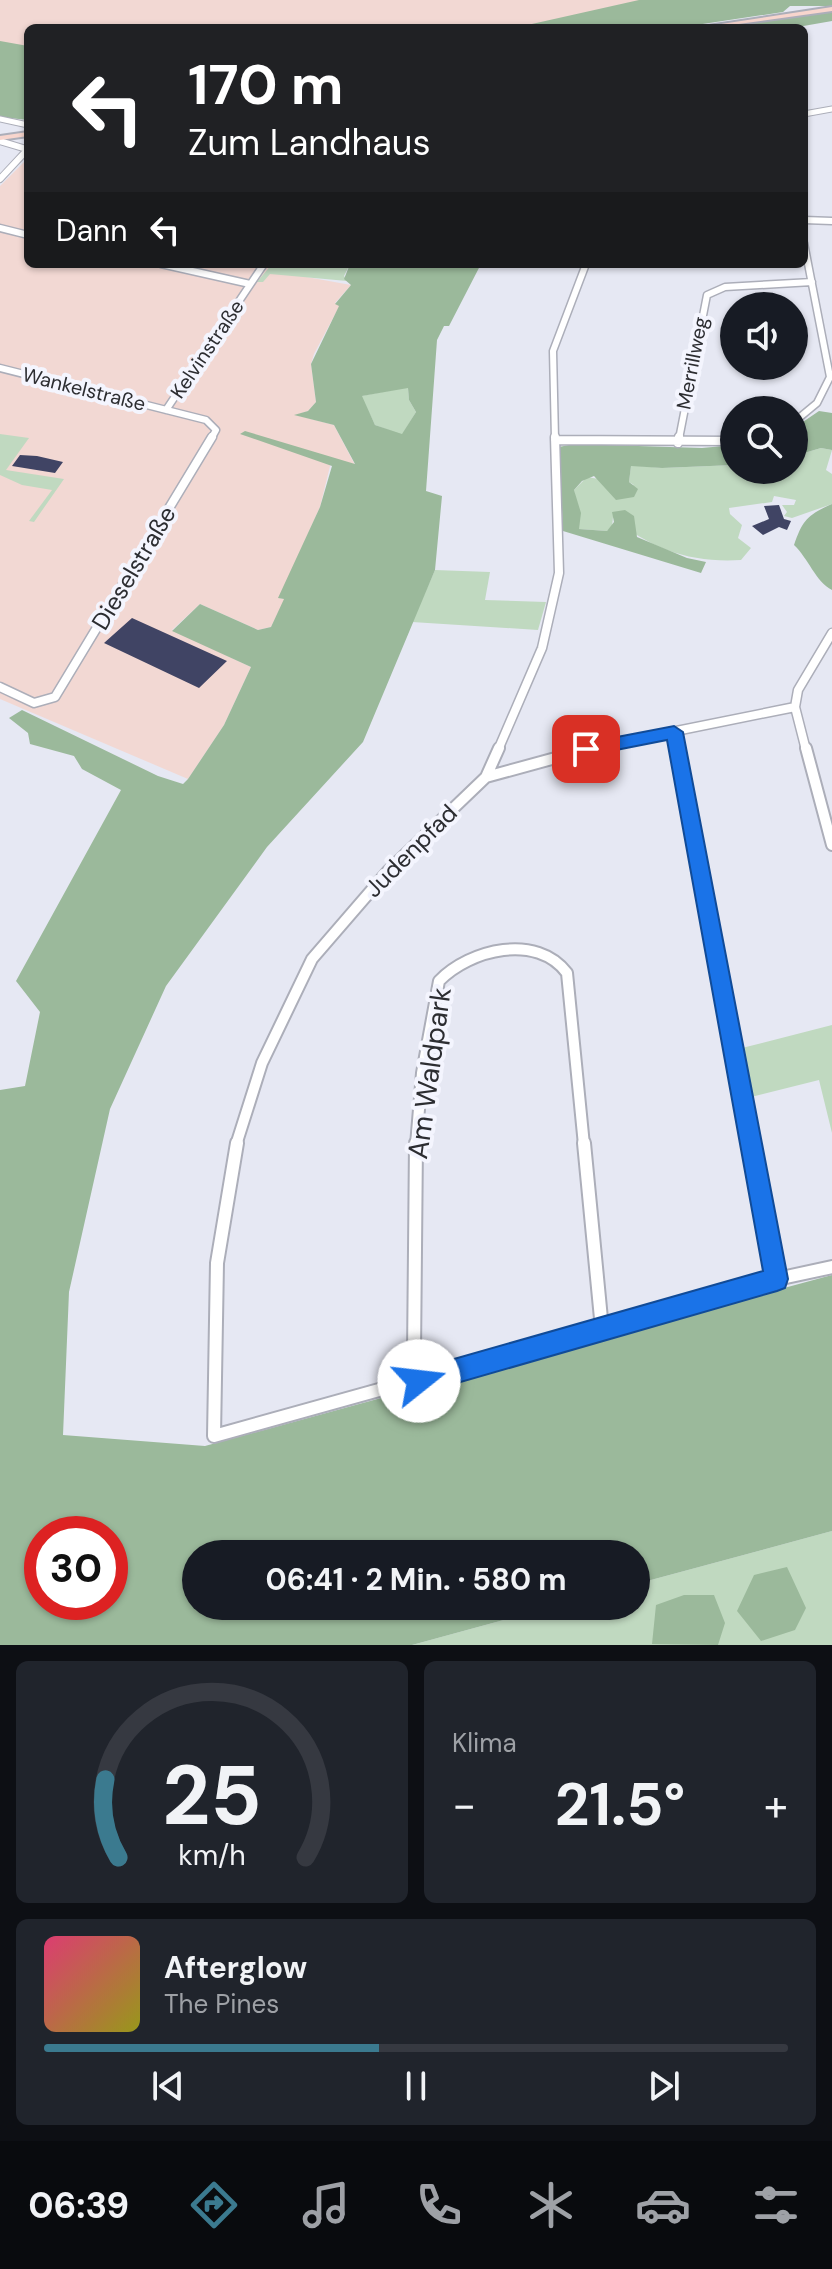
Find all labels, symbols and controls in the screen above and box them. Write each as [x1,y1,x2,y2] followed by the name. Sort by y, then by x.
[188,48,343,121] text: 170 m
[56,56,160,160] icon: left
[188,119,431,166] text: Zum Landhaus
[143,208,187,252] icon: left
[56,211,127,250] text: Dann
[720,292,808,484] map controls
[720,292,808,380] button: sound
[164,295,250,403] street label: Kelvinstraße
[670,314,714,412] street label: Merrillweg
[20,361,148,417] street label: Wankelstraße
[720,396,808,484] button: search
[84,500,183,635] street label: Dieselstraße
[552,715,620,783] pin
[564,727,608,771] icon: arrive
[358,798,464,904] street label: Judenpfad
[399,985,460,1161] street label: Am Waldpark
[377,1339,461,1423] position arrow
[24,1516,128,1620] speed limit sign: 30
[266,1560,566,1599] text: 06:41 · 2 Min. · 580 m
[452,1726,517,1760] text: Klima
[162,1741,262,1850] text: 25
[555,1765,685,1844] text: 21.5°
[452,1776,476,1834] text: −
[764,1776,788,1834] text: +
[178,1837,246,1874] text: km/h
[164,1948,307,1987] text: Afterglow
[164,1987,279,2021] text: The Pines
[146,2064,190,2108] icon: previous
[394,2064,438,2108] icon: pause
[642,2064,686,2108] icon: next
[186,2177,242,2233] icon: directions
[298,2177,354,2233] icon: music
[411,2177,467,2233] icon: phone
[523,2177,579,2233] icon: climate
[635,2177,691,2233] icon: car
[748,2177,804,2233] icon: filters
[28,2182,129,2229] text: 06:39

